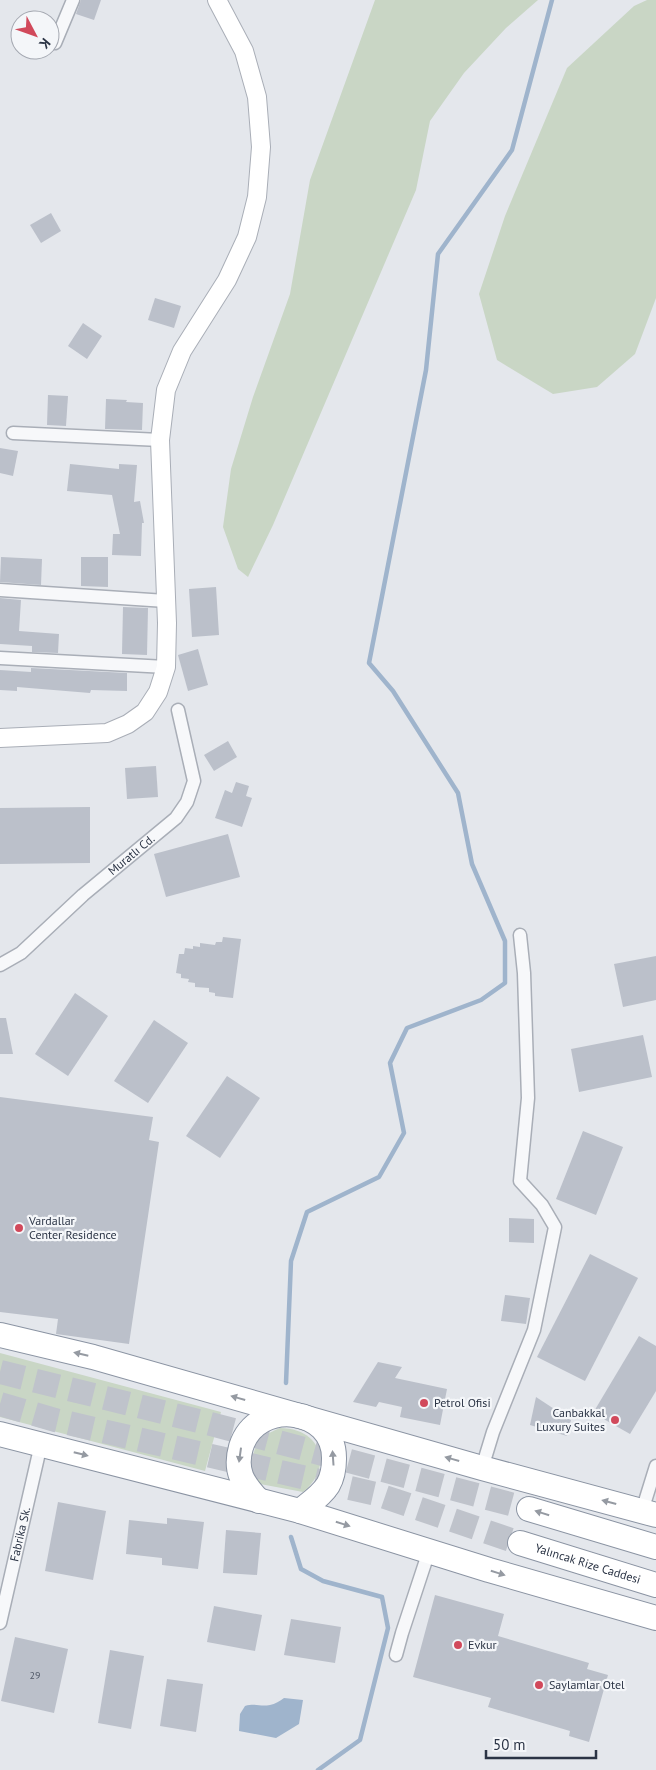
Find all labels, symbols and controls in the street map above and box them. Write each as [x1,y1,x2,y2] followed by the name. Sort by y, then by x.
[10,10,60,60] north arrow
[35,34,54,53] text: K
[105,831,157,878] street label: Muratlı Cd.
[28,1213,117,1242] place label: Vardallar Center Residence
[13,1222,25,1234] marker: Vardallar Center Residence
[74,1350,89,1358] one-way arrow
[230,1394,245,1402] one-way arrow
[434,1395,491,1410] place label: Petrol Ofisi
[418,1397,430,1409] marker: Petrol Ofisi
[536,1405,605,1434] place label: Canbakkal Luxury Suites
[609,1414,621,1426] marker: Canbakkal Luxury Suites
[236,1447,244,1463] one-way arrow
[74,1450,89,1458] one-way arrow
[329,1450,337,1466] one-way arrow
[445,1455,460,1463] one-way arrow
[601,1498,616,1506] one-way arrow
[6,1505,33,1563] street label: Fabrika Sk.
[535,1509,550,1517] one-way arrow
[335,1521,350,1529] one-way arrow
[533,1540,643,1587] street label: Yalıncak Rize Caddesi
[490,1569,505,1577] one-way arrow
[468,1637,497,1652] place label: Evkur
[452,1639,464,1651] marker: Evkur
[30,1669,40,1682] house number: 29
[549,1677,625,1692] place label: Saylamlar Otel
[533,1679,545,1691] marker: Saylamlar Otel
[486,1728,596,1760] scale bar
[493,1735,526,1754] text: 50 m

